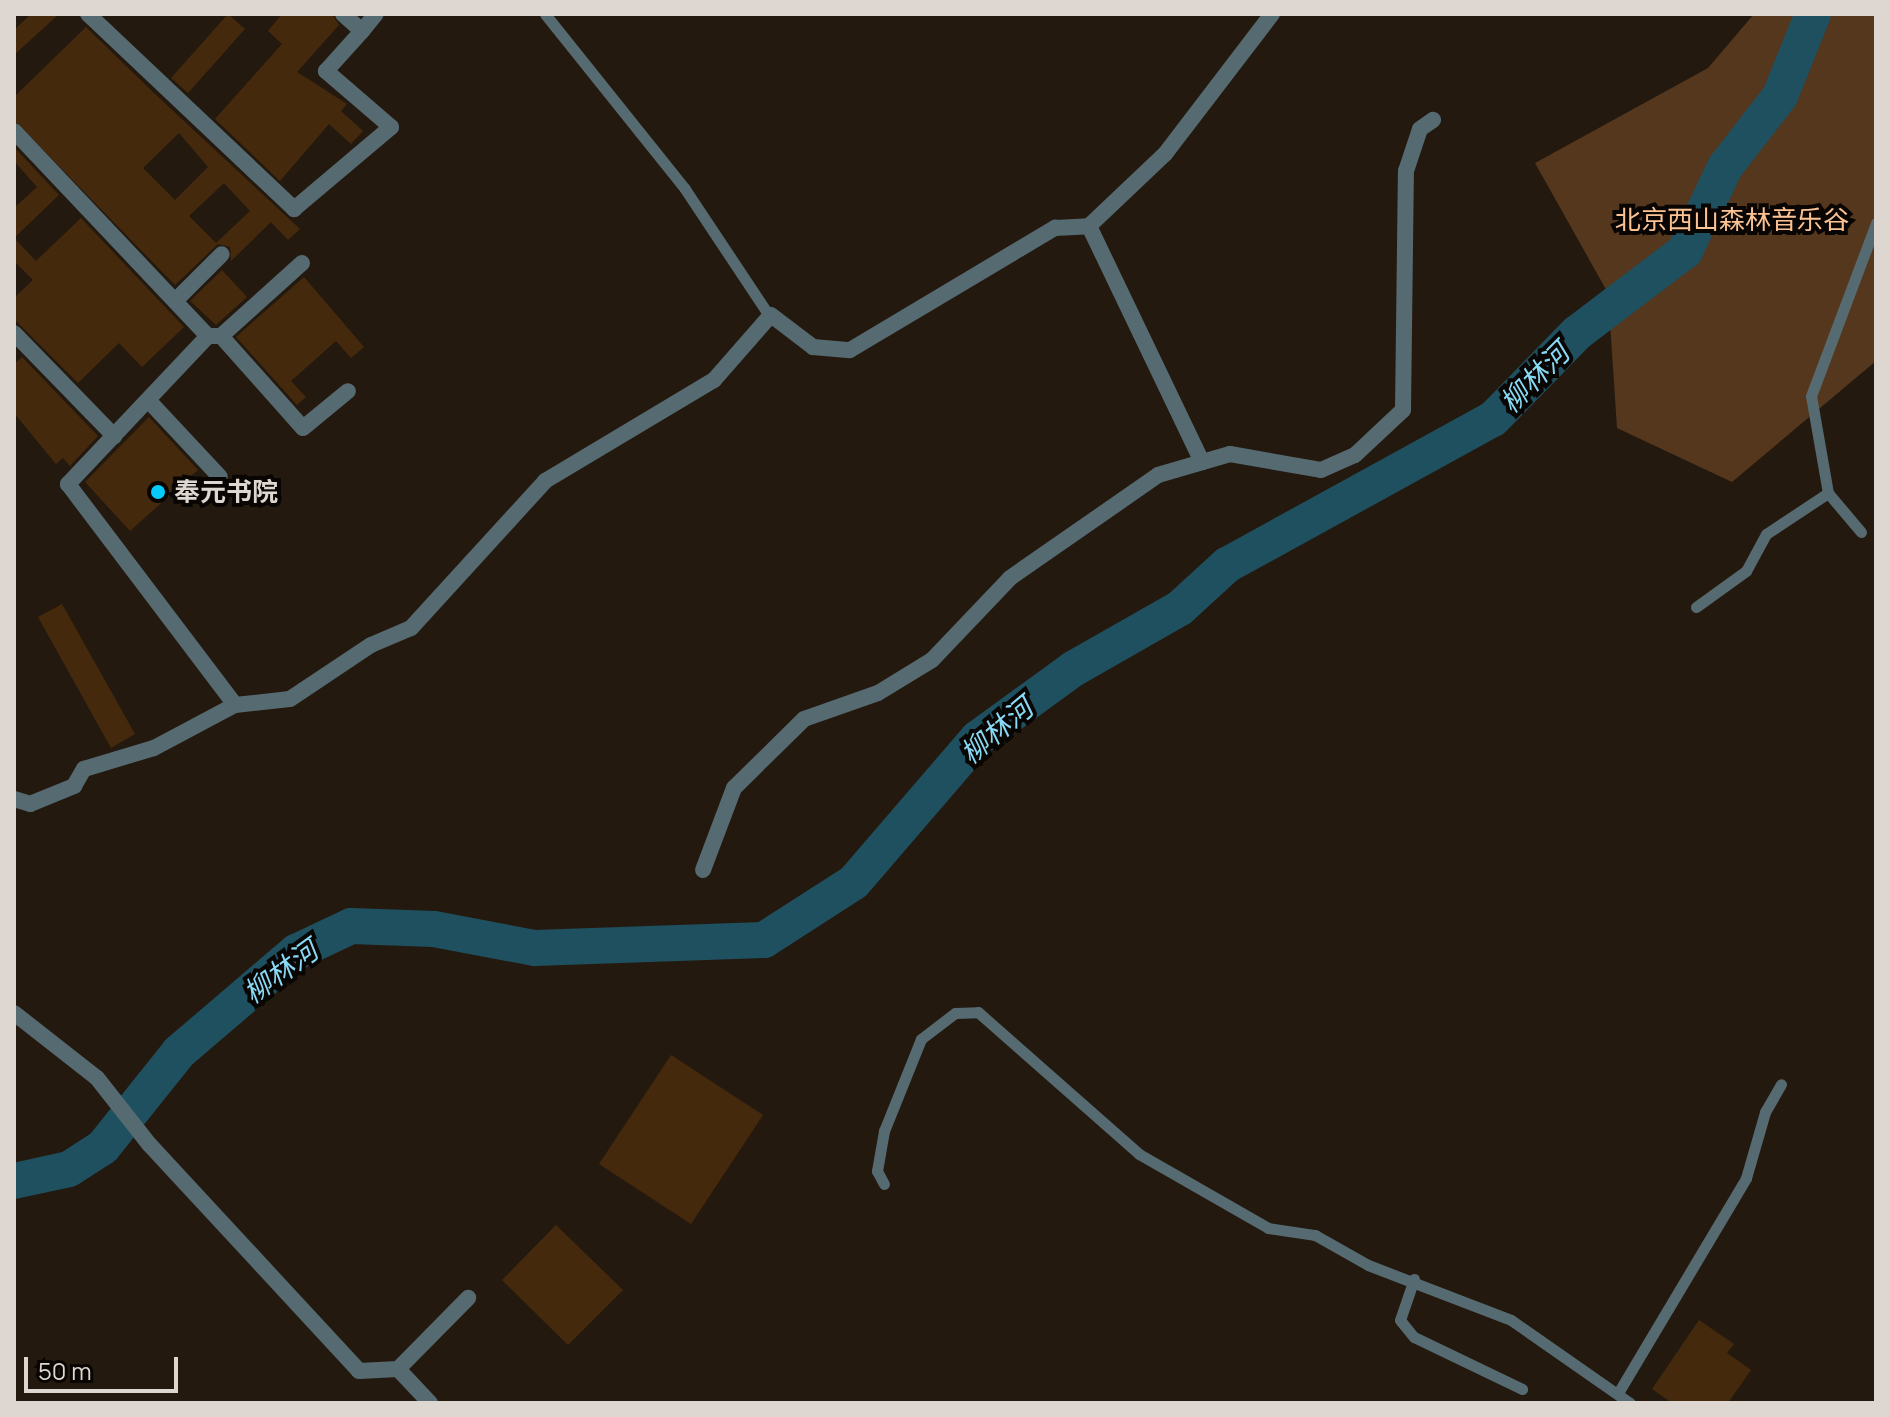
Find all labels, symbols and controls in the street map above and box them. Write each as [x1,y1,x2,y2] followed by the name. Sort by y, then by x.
[1615,204,1849,236] park label: 北京西山森林音乐谷
[1492,335,1576,419] water label: 柳林河
[174,476,278,508] place label: 奉元书院
[149,483,167,501] marker: 奉元书院
[953,690,1039,770] water label: 柳林河
[236,933,324,1009] water label: 柳林河
[28,1341,182,1391] scale bar
[38,1354,92,1387] text: 50 m

